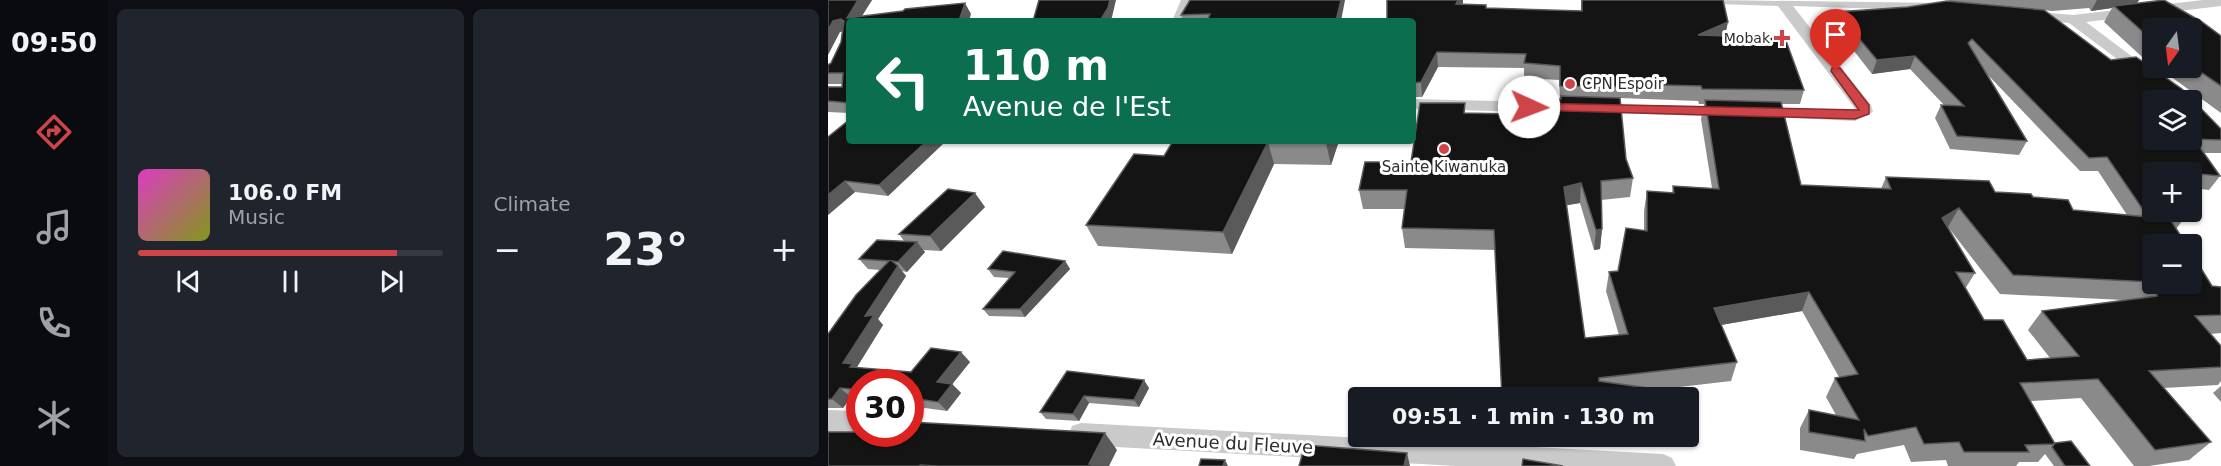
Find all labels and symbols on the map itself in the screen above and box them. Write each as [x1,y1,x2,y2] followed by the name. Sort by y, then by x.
[1810,9,1861,71] pin
[2142,18,2202,78] north arrow
[1724,30,1771,46] place label: Mobak
[1775,31,1789,45] marker: Mobak
[1497,75,1561,139] position arrow
[1582,75,1665,93] place label: CPN Espoir
[1563,77,1577,91] marker: CPN Espoir
[1437,142,1451,156] marker: Sainte Kiwanuka
[1382,158,1506,176] place label: Sainte Kiwanuka
[846,369,924,447] speed limit sign: 30
[1152,428,1314,458] street label: Avenue du Fleuve

